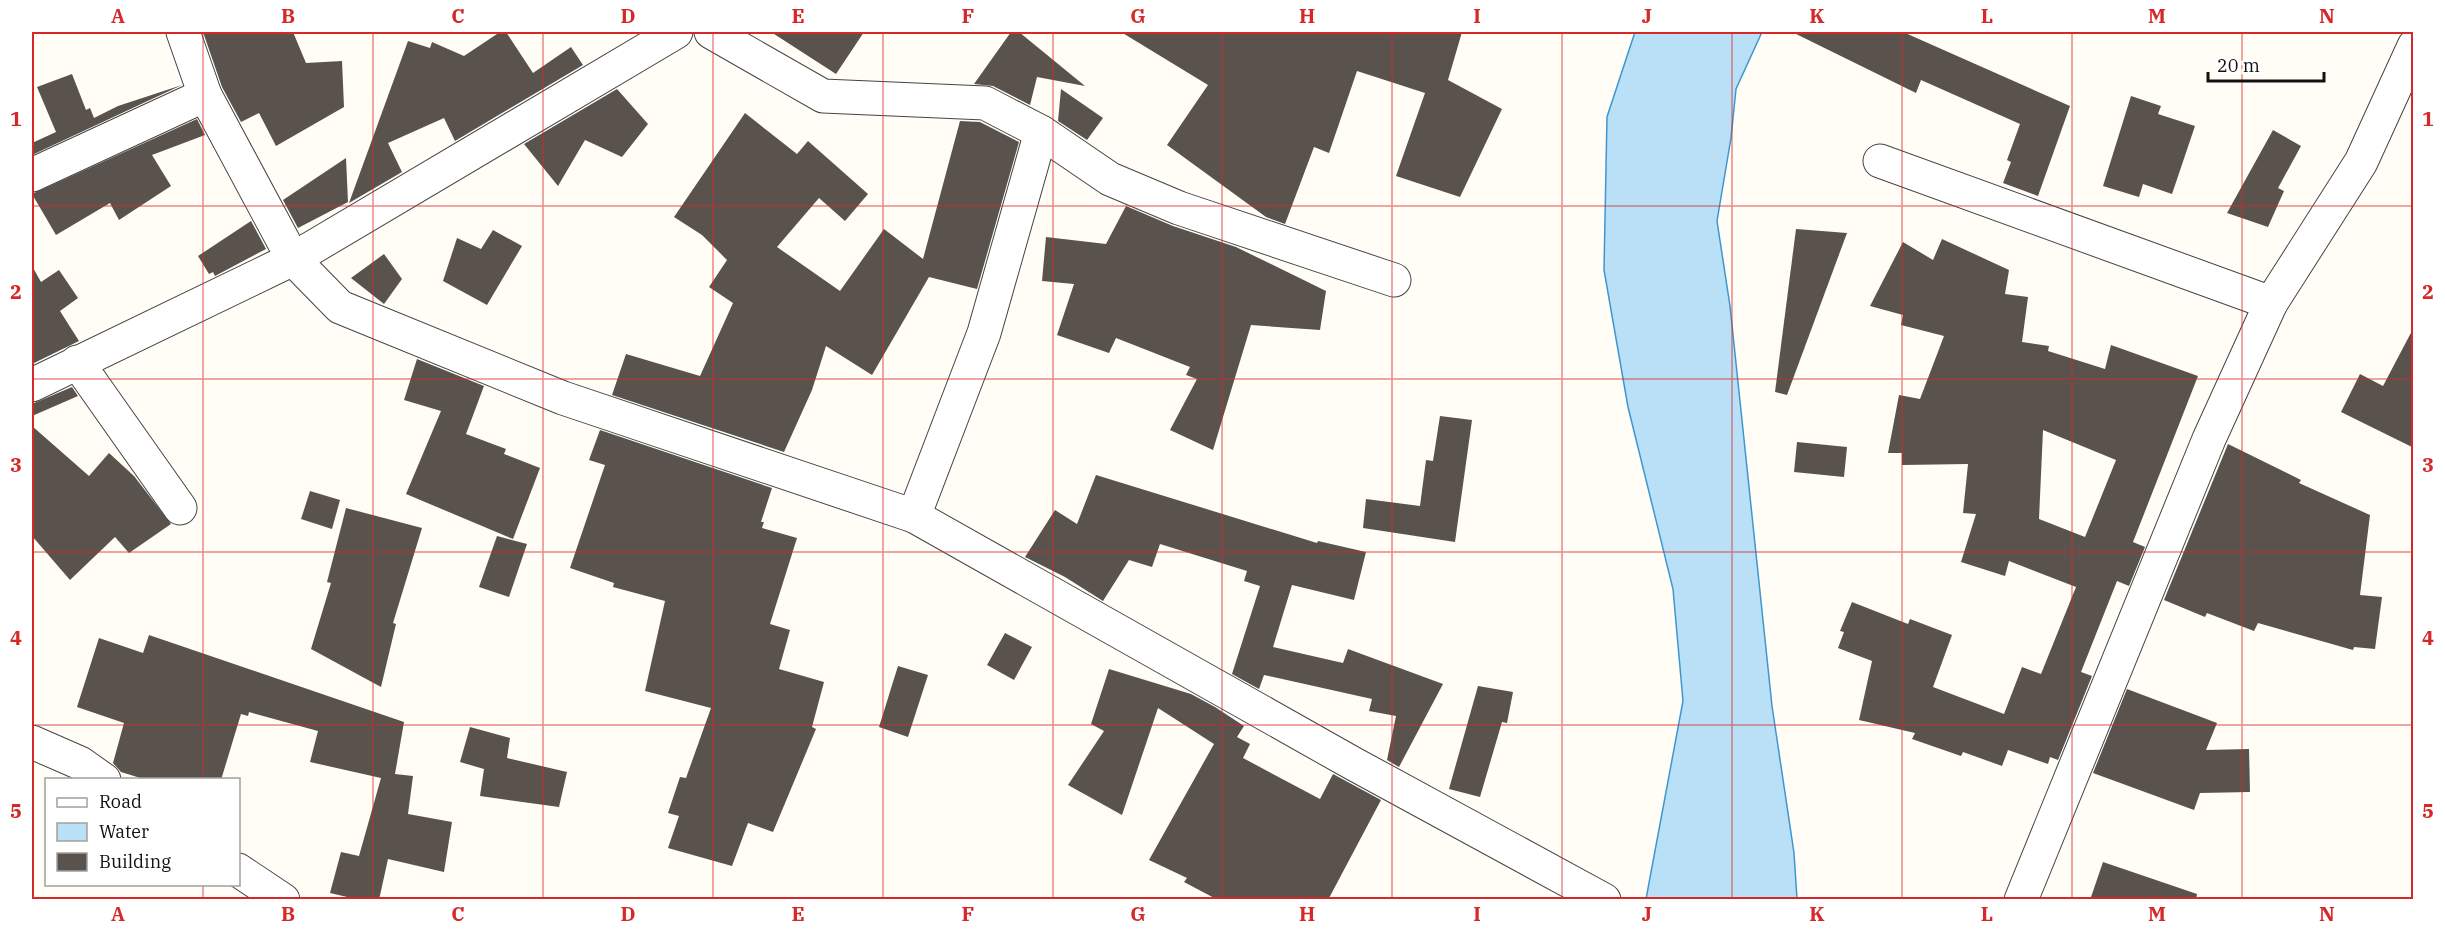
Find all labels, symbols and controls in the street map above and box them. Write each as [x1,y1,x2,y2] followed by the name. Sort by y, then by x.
[111,2,125,29] text: A
[281,2,295,29] text: B
[451,2,465,29] text: C
[620,2,636,29] text: D
[791,2,805,29] text: E
[962,2,974,29] text: F
[1130,2,1146,29] text: G
[1299,2,1315,29] text: H
[1473,2,1481,29] text: I
[1642,2,1652,29] text: J
[1809,2,1825,29] text: K
[1981,2,1993,29] text: L
[2148,2,2166,29] text: M
[2319,2,2335,29] text: N
[2208,45,2324,83] scale bar
[2217,54,2260,77] text: 20 m
[10,105,22,132] text: 1
[2422,105,2434,132] text: 1
[10,278,22,305] text: 2
[2422,278,2434,305] text: 2
[10,451,22,478] text: 3
[2422,451,2434,478] text: 3
[10,624,22,651] text: 4
[2422,624,2434,651] text: 4
[45,778,240,886] legend
[99,790,142,813] text: Road
[10,797,22,824] text: 5
[2422,797,2434,824] text: 5
[99,820,149,843] text: Water
[99,850,171,873] text: Building
[111,900,125,927] text: A
[281,900,295,927] text: B
[451,900,465,927] text: C
[620,900,636,927] text: D
[791,900,805,927] text: E
[962,900,974,927] text: F
[1130,900,1146,927] text: G
[1299,900,1315,927] text: H
[1473,900,1481,927] text: I
[1642,900,1652,927] text: J
[1809,900,1825,927] text: K
[1981,900,1993,927] text: L
[2148,900,2166,927] text: M
[2319,900,2335,927] text: N

